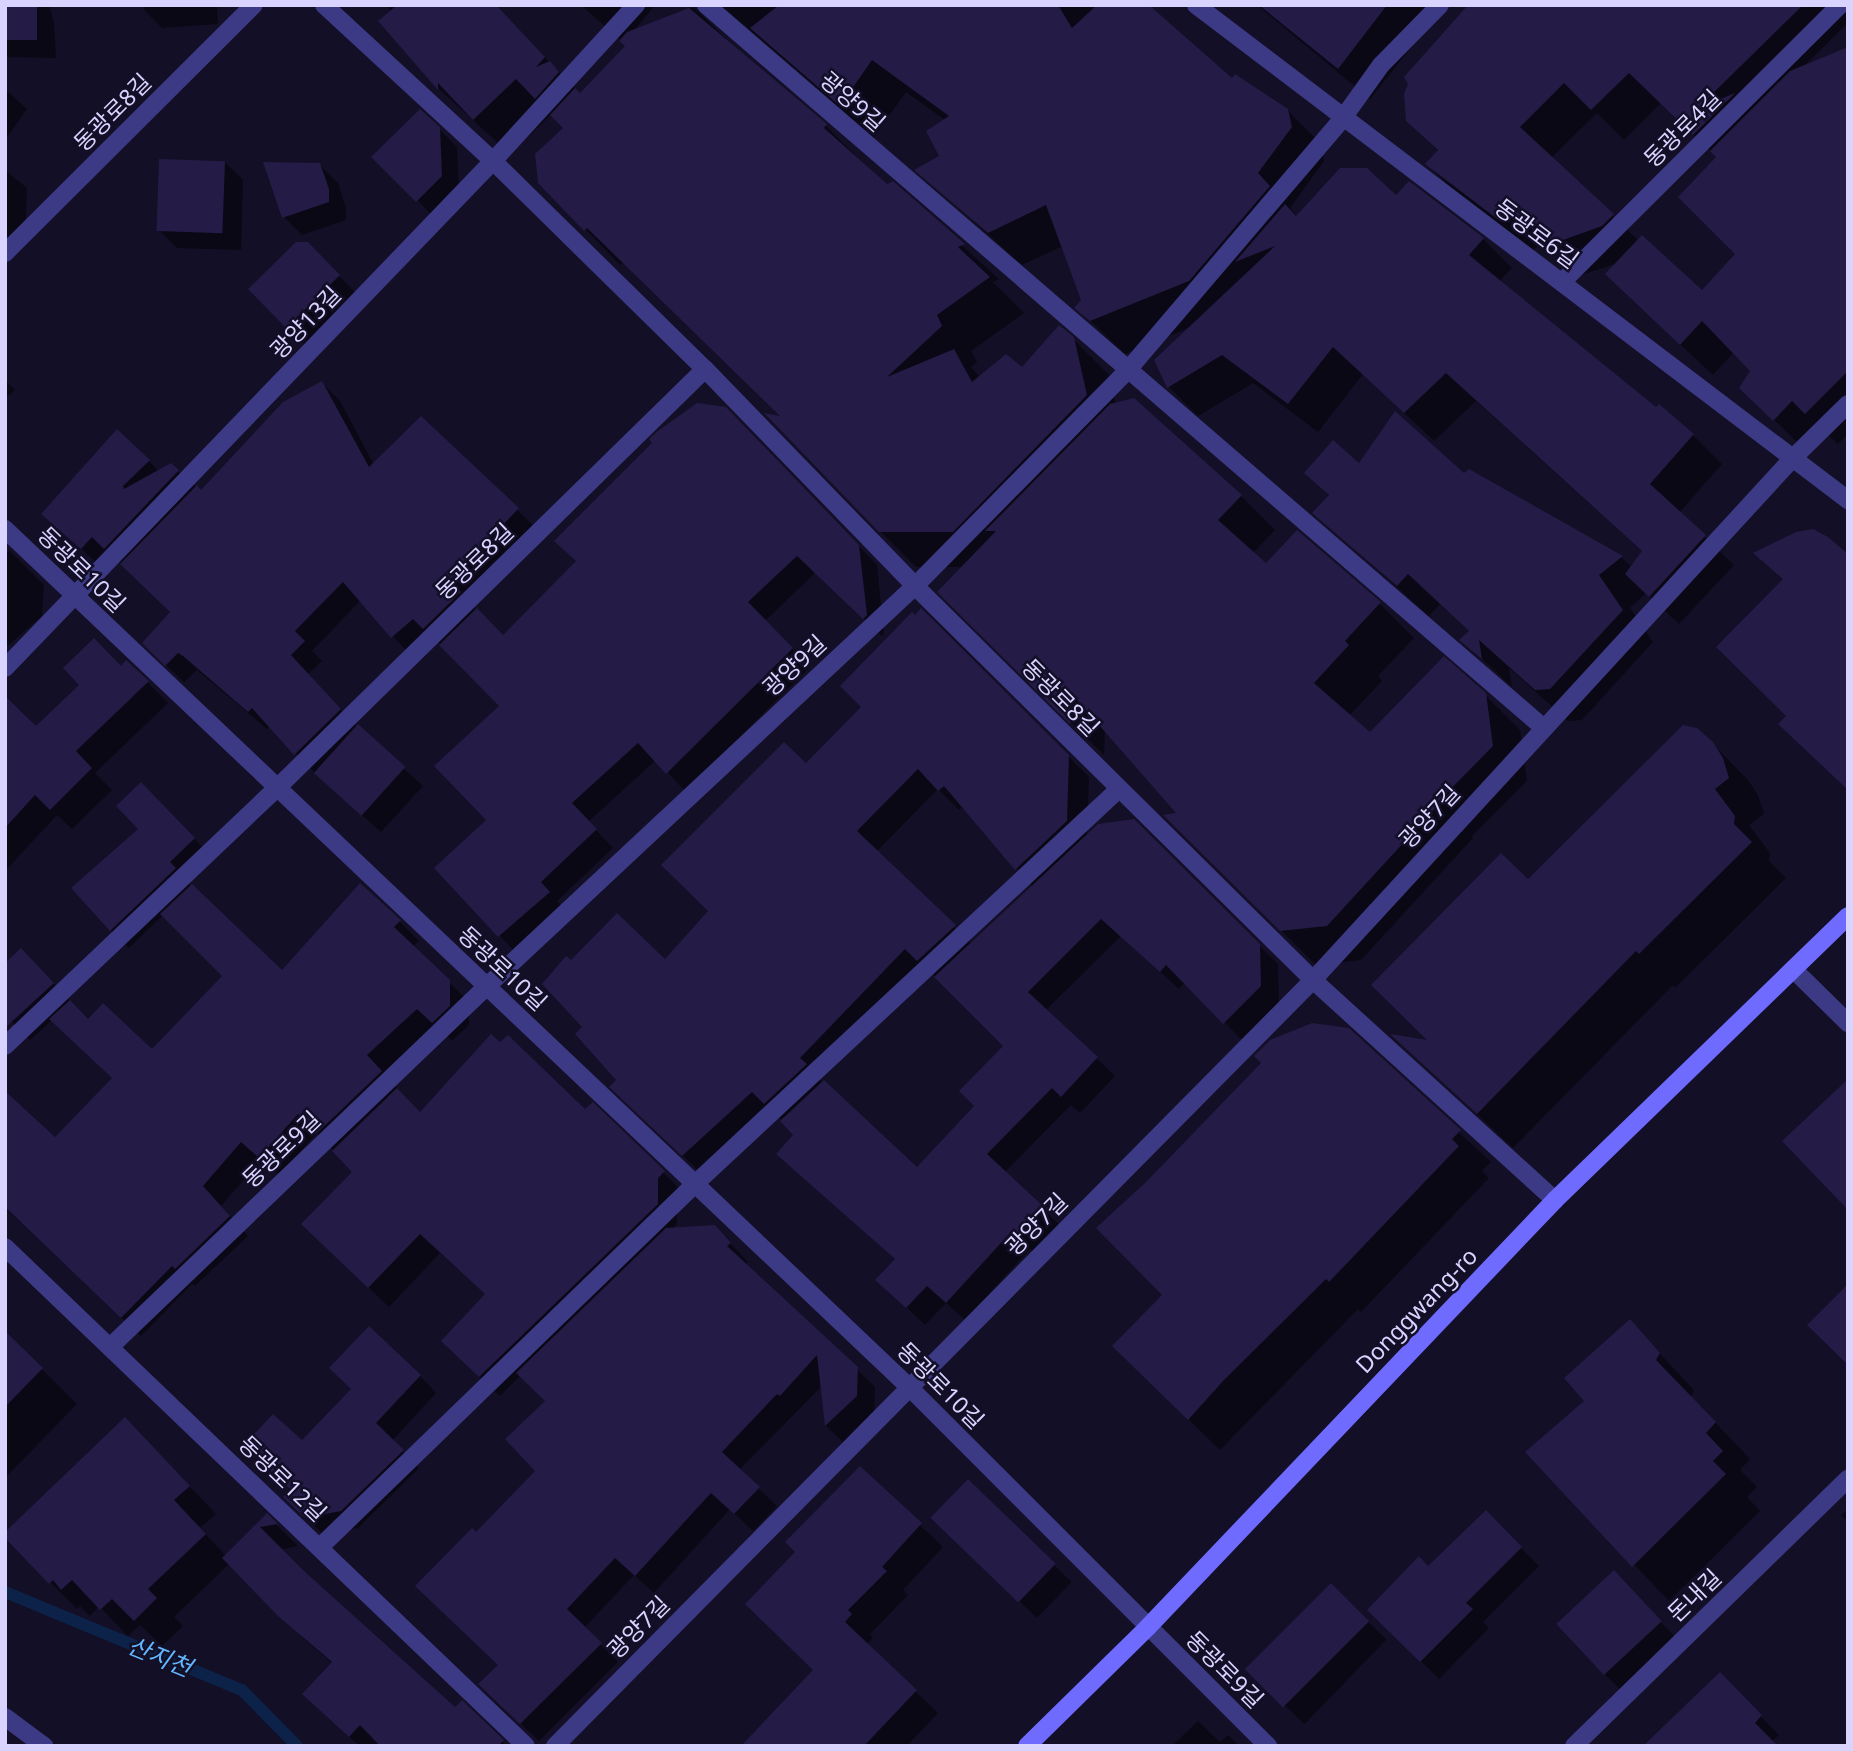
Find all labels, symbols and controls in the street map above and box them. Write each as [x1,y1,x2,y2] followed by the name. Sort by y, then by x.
[815,65,891,137] street label: 광양9길
[68,68,156,156] street label: 동광로8길
[1638,84,1726,172] street label: 동광로4길
[1490,193,1584,273] street label: 동광로6길
[264,280,346,364] street label: 광양13길
[429,517,519,605] street label: 동광로8길
[33,521,131,617] street label: 동광로10길
[757,629,831,701] street label: 광양9길
[1017,653,1105,741] street label: 동광로8길
[1393,779,1465,853] street label: 광양7길
[453,920,553,1016] street label: 동광로10길
[236,1105,326,1193] street label: 동광로9길
[999,1187,1073,1261] street label: 광양7길
[1349,1242,1483,1378] street label: Donggwang-ro
[892,1336,990,1434] street label: 동광로10길
[234,1430,332,1526] street label: 동광로12길
[1662,1563,1726,1627] street label: 돈내길
[601,1590,675,1664] street label: 광양7길
[1181,1625,1269,1713] street label: 동광로9길
[124,1630,196,1682] water label: 산지천

